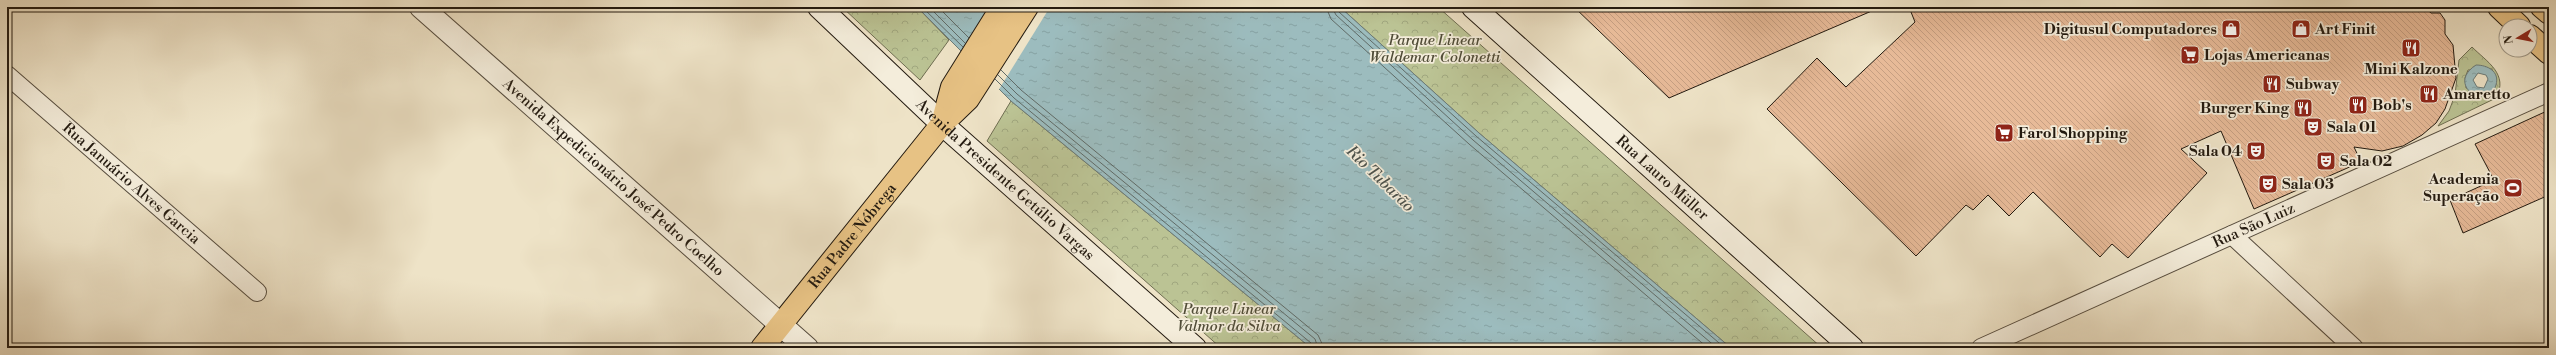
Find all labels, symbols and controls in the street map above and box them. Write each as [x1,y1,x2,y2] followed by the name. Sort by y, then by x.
[2220,18,2242,40] shop icon: Digitusul Computadores
[2290,18,2312,40] shop icon: Art Finit
[2498,18,2538,58] north arrow
[2044,20,2217,39] place label: Digitusul Computadores
[2314,20,2376,39] place label: Art Finit
[1369,31,1501,67] park label: Parque Linear Waldemar Colonetti
[2501,34,2517,45] text: N
[2400,37,2422,59] restaurant icon: Mini Kalzone
[2179,44,2201,66] supermarket icon: Lojas Americanas
[2204,46,2330,65] place label: Lojas Americanas
[2364,60,2458,79] place label: Mini Kalzone
[2261,73,2283,95] restaurant icon: Subway
[498,74,728,280] street label: Avenida Expedicionário José Pedro Coelho
[2286,75,2340,94] place label: Subway
[2418,83,2440,105] restaurant icon: Amaretto
[2442,85,2511,104] place label: Amaretto
[2347,94,2369,116] restaurant icon: Bob's
[911,95,1098,265] street label: Avenida Presidente Getúlio Vargas
[2372,96,2412,115] place label: Bob's
[2292,97,2314,119] restaurant icon: Burger King
[2200,99,2290,118] place label: Burger King
[2302,116,2324,138] theatre icon: Sala 01
[2327,118,2378,137] place label: Sala 01
[58,119,204,249] street label: Rua Januário Alves Garcia
[1993,122,2015,144] supermarket icon: Farol Shopping
[2018,124,2128,143] place label: Farol Shopping
[1612,131,1713,225] street label: Rua Lauro Müller
[2245,140,2267,162] theatre icon: Sala 04
[1341,141,1419,216] water label: Rio Tubarão
[2189,142,2242,161] place label: Sala 04
[2315,150,2337,172] theatre icon: Sala 02
[2340,152,2392,171] place label: Sala 02
[2423,170,2500,206] place label: Academia Superação
[2257,173,2279,195] theatre icon: Sala 03
[2282,175,2334,194] place label: Sala 03
[2502,177,2524,199] sports icon: Academia Superação
[805,179,901,293] street label: Rua Padre Nóbrega
[2210,199,2298,252] street label: Rua São Luiz
[1177,300,1281,336] park label: Parque Linear Valmor da Silva

